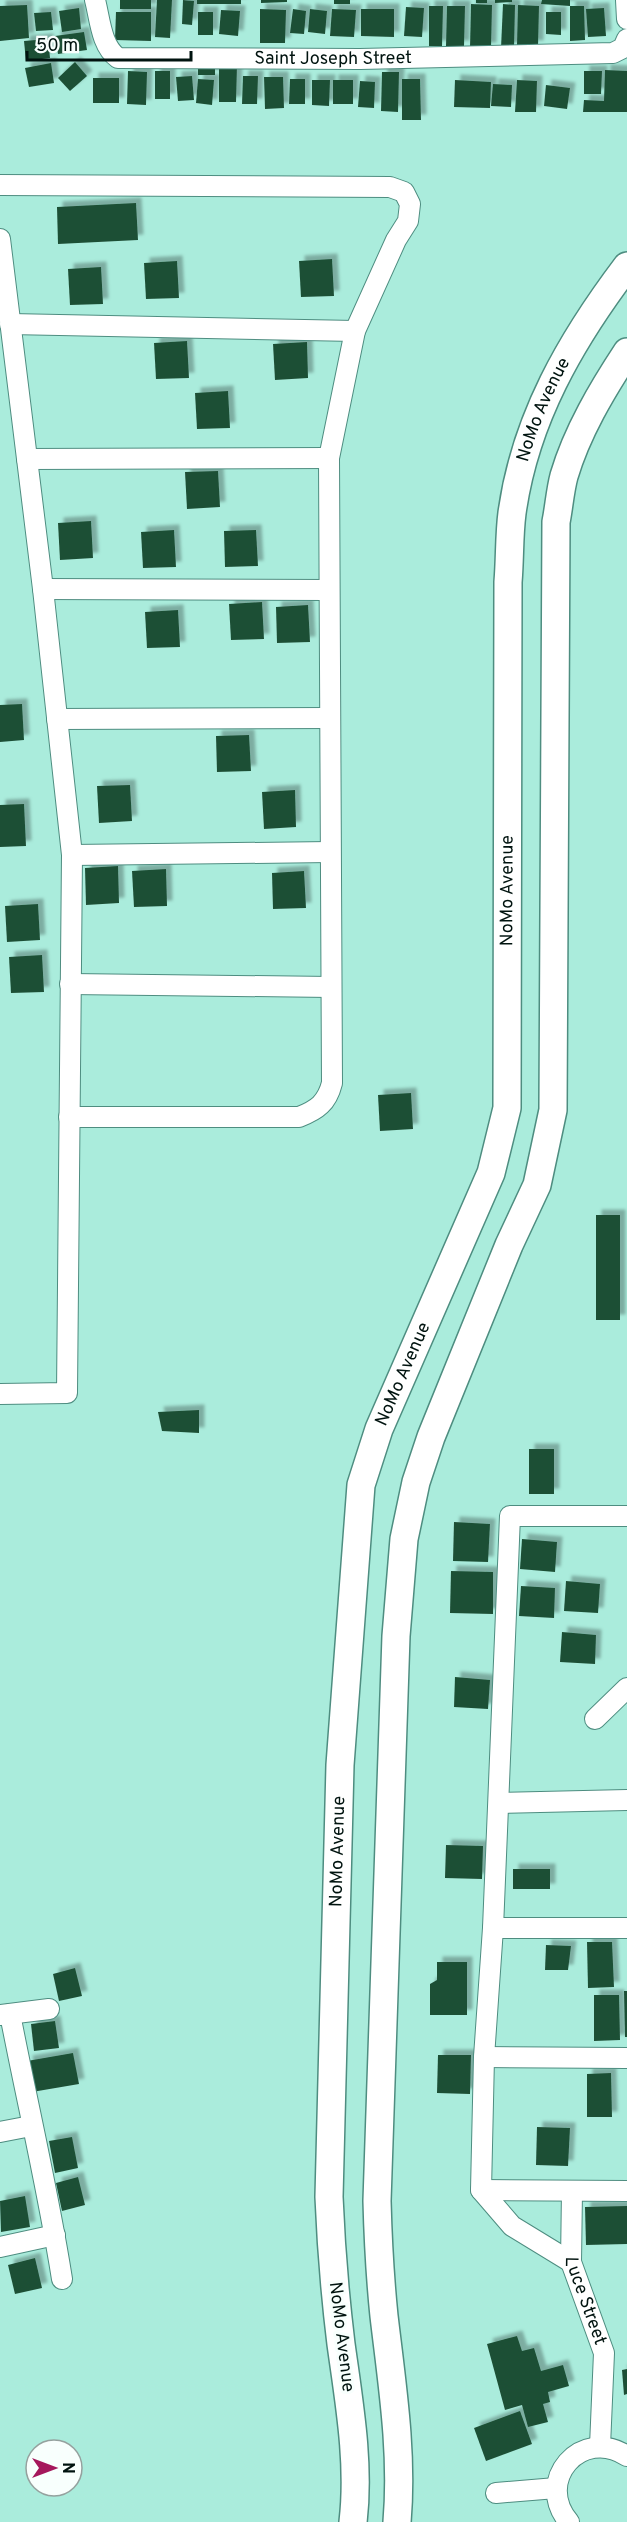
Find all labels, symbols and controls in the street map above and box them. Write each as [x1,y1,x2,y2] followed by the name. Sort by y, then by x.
[27,24,190,62] scale bar
[36,35,78,58] text: 50 m
[254,46,412,71] street label: Saint Joseph Street
[512,354,575,465] street label: NoMo Avenue
[496,835,519,946] street label: NoMo Avenue
[370,1319,436,1430] street label: NoMo Avenue
[325,1796,351,1907] street label: NoMo Avenue
[559,2256,612,2348] street label: Luce Street
[323,2280,359,2394] street label: NoMo Avenue
[24,2438,84,2498] north arrow
[57,2462,77,2474] text: N

